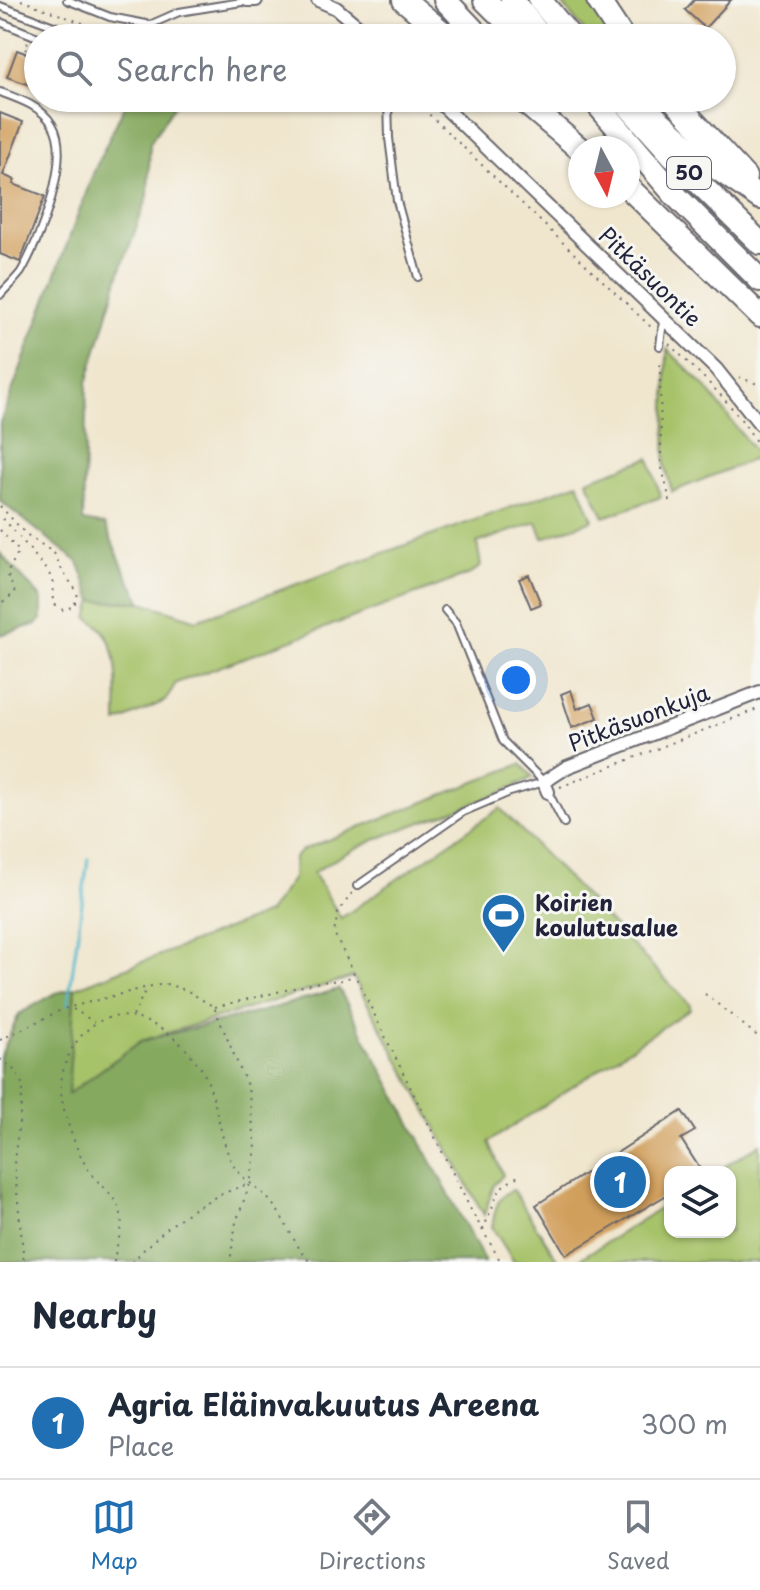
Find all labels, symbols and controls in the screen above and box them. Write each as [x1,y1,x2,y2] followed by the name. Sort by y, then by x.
[24,24,736,112] search box
[52,46,96,90] icon: search
[116,46,288,91] text: Search here
[568,136,640,208] north arrow
[667,157,711,189] road number: 50
[592,218,710,333] street label: Pitkäsuontie
[496,660,536,700] your location
[563,674,714,759] street label: Pitkäsuonkuja
[535,885,678,943] place label: Koirien koulutusalue
[480,892,528,955] sports icon: Koirien koulutusalue
[594,1152,646,1212] pin: 1
[664,1166,736,1238] map controls
[664,1166,736,1238] button: layers
[32,1288,157,1340] text: Nearby
[108,1381,539,1426] text: Agria Eläinvakuutus Areena
[52,1404,64,1443] text: 1
[641,1404,728,1443] text: 300 m
[108,1426,174,1465] text: Place
[91,1495,138,1576] tab: Map
[319,1495,426,1576] tab: Directions
[607,1495,669,1576] tab: Saved

